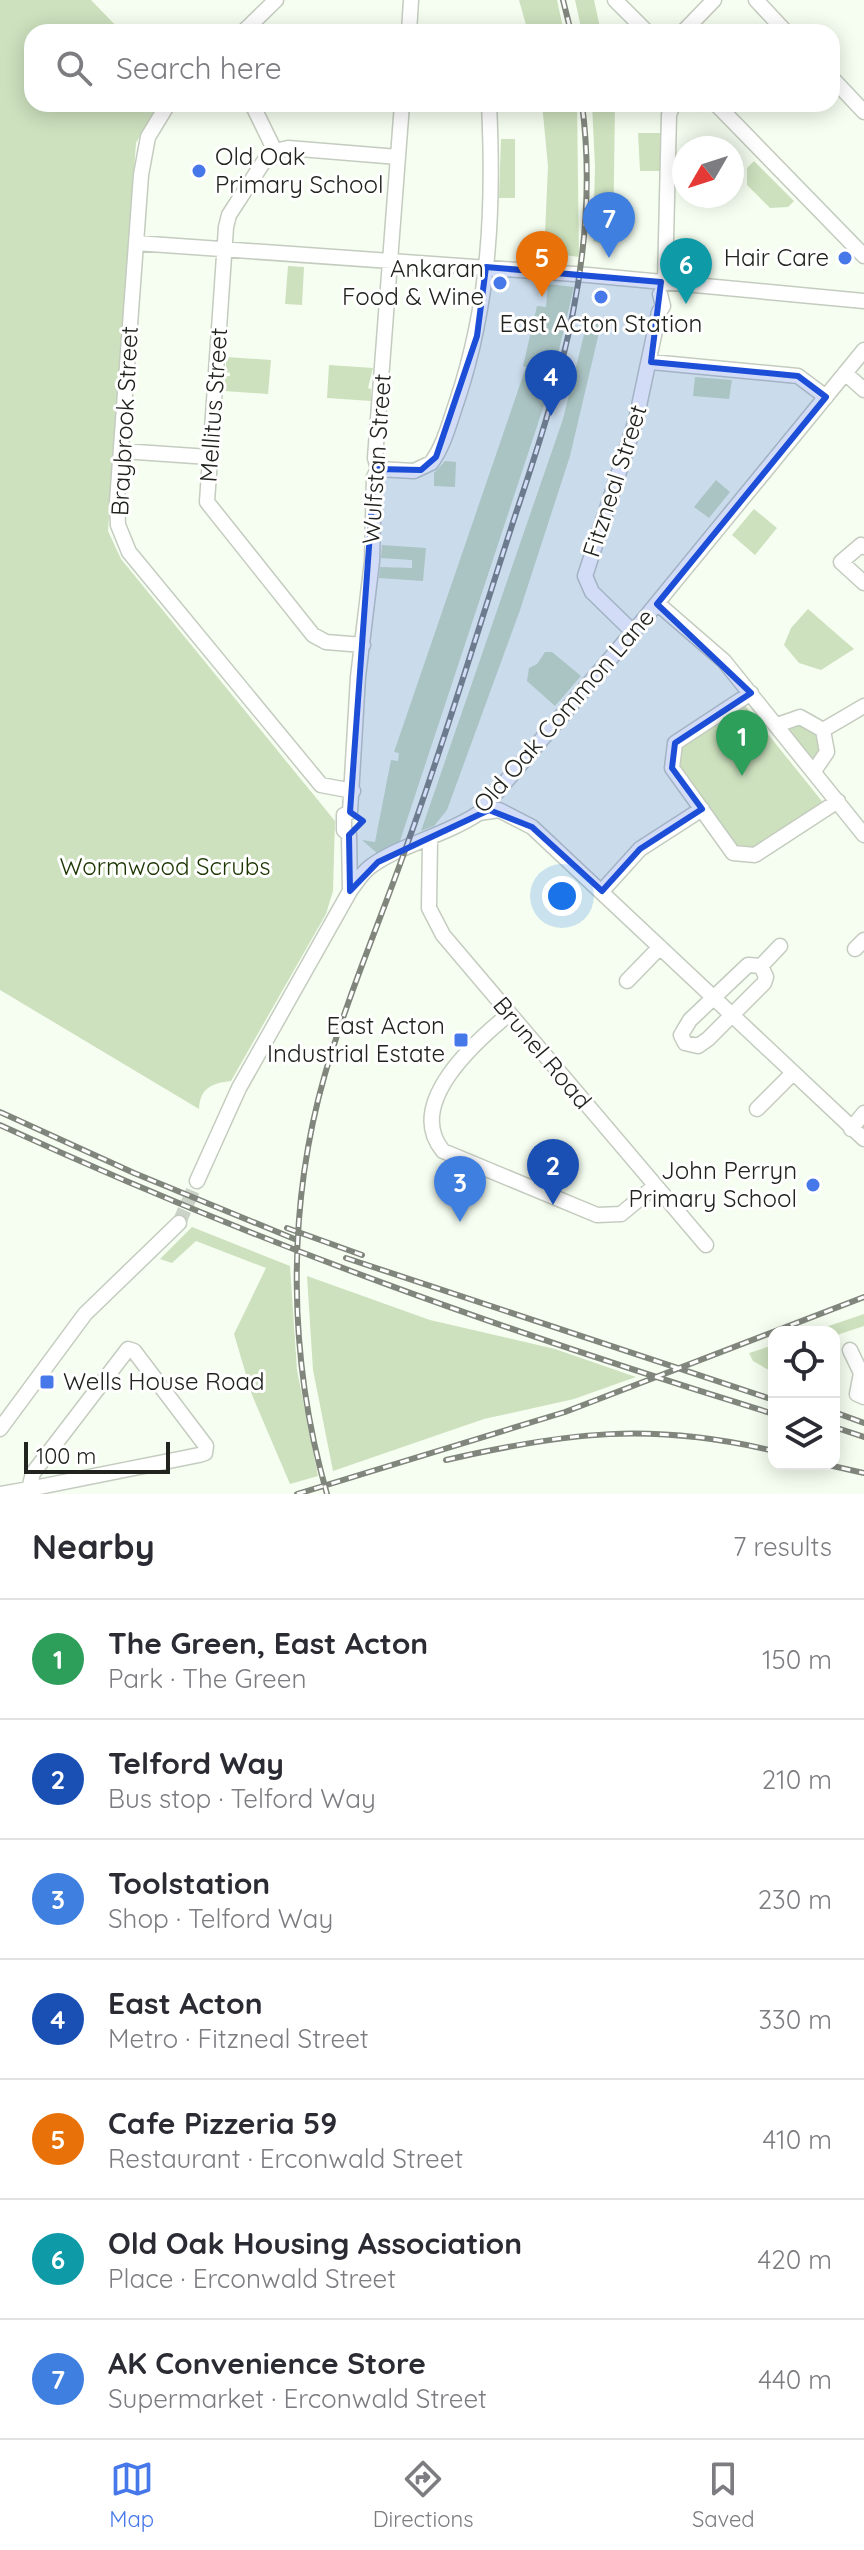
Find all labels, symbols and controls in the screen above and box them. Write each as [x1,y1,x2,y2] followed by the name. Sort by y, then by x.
[24,24,840,112] search box
[52,46,96,90] icon: search
[116,49,282,87] text: Search here
[672,136,744,208] north arrow
[215,141,384,199] place label: Old Oak Primary School
[190,162,208,180] marker: Old Oak Primary School
[583,192,635,258] pin: 7
[516,231,568,297] pin: 5
[660,238,712,304] pin: 6
[724,242,829,272] place label: Hair Care
[836,249,854,267] marker: Hair Care
[342,253,484,311] place label: Ankaran Food & Wine
[491,274,509,292] marker: Ankaran Food & Wine
[592,288,610,306] marker: East Acton Station
[500,308,702,338] place label: East Acton Station
[104,325,144,517] street label: Braybrook Street
[193,327,233,483] street label: Mellitus Street
[525,350,577,416] pin: 4
[355,373,397,545] street label: Wulfstan Street
[575,401,653,561] street label: Fitzneal Street
[466,602,660,819] street label: Old Oak Common Lane
[716,710,768,776] pin: 1
[59,851,271,881] park label: Wormwood Scrubs
[542,876,582,916] your location
[487,990,598,1115] street label: Brunel Road
[267,1010,445,1068] place label: East Acton Industrial Estate
[452,1031,470,1049] marker: East Acton Industrial Estate
[527,1139,579,1205] pin: 2
[628,1155,797,1213] place label: John Perryn Primary School
[434,1156,486,1222] pin: 3
[804,1176,822,1194] marker: John Perryn Primary School
[768,1326,840,1470] map controls
[768,1326,840,1398] button: locate
[63,1366,265,1396] place label: Wells House Road
[38,1373,56,1391] marker: Wells House Road
[768,1398,840,1470] button: layers
[24,1438,170,1474] scale bar
[36,1442,96,1470] text: 100 m
[32,1525,155,1568] text: Nearby
[733,1530,832,1563] text: 7 results
[108,1624,428,1662] text: The Green, East Acton
[53,1643,63,1676] text: 1
[762,1643,832,1676] text: 150 m
[108,1662,306,1695] text: Park · The Green
[108,1744,284,1782] text: Telford Way
[51,1763,65,1796] text: 2
[762,1763,832,1796] text: 210 m
[108,1782,376,1815] text: Bus stop · Telford Way
[108,1864,270,1902] text: Toolstation
[51,1883,65,1916] text: 3
[758,1883,832,1916] text: 230 m
[108,1902,333,1935] text: Shop · Telford Way
[108,1984,263,2022] text: East Acton
[50,2003,66,2036] text: 4
[758,2003,832,2036] text: 330 m
[108,2022,369,2055] text: Metro · Fitzneal Street
[108,2104,337,2142] text: Cafe Pizzeria 59
[51,2123,65,2156] text: 5
[763,2123,832,2156] text: 410 m
[108,2142,463,2175] text: Restaurant · Erconwald Street
[108,2224,522,2262] text: Old Oak Housing Association
[51,2243,65,2276] text: 6
[758,2243,832,2276] text: 420 m
[108,2262,396,2295] text: Place · Erconwald Street
[108,2344,426,2382] text: AK Convenience Store
[51,2363,65,2396] text: 7
[758,2363,832,2396] text: 440 m
[108,2382,487,2415] text: Supermarket · Erconwald Street
[109,2457,154,2533] tab: Map
[373,2457,473,2533] tab: Directions
[692,2457,755,2533] tab: Saved

